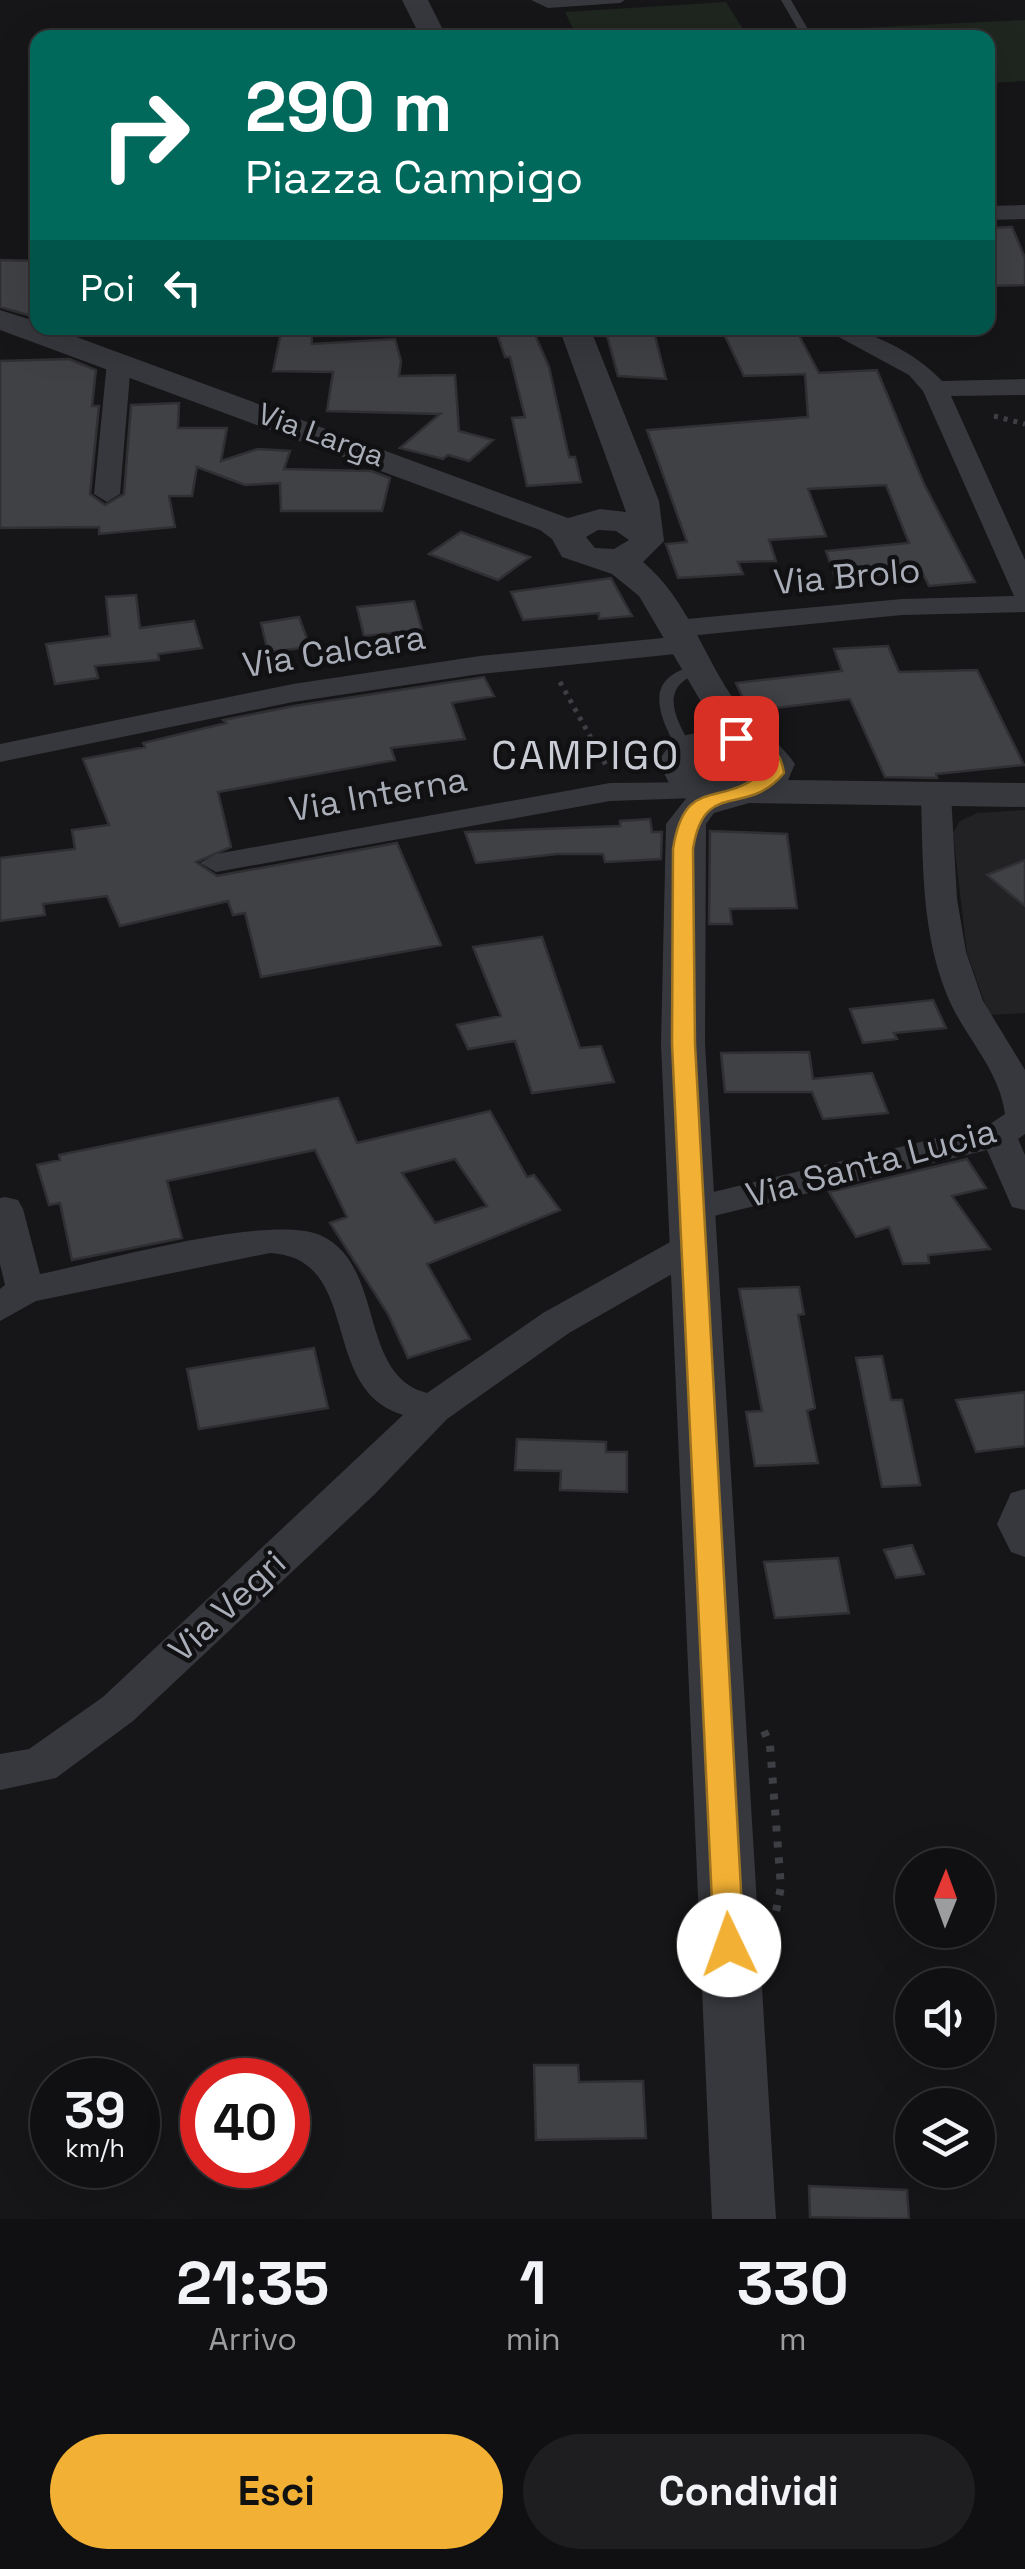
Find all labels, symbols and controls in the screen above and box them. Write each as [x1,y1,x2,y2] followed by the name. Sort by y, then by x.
[245,62,452,151] text: 290 m
[80,70,210,200] icon: right
[245,149,583,206] text: Piazza Campigo
[155,260,210,315] icon: left
[80,264,135,312] text: Poi
[253,394,390,475] street label: Via Larga
[772,548,922,604] street label: Via Brolo
[240,615,428,687] street label: Via Calcara
[694,696,779,781] pin
[709,711,764,766] icon: arrive
[491,730,681,781] district label: CAMPIGO
[286,757,470,831] street label: Via Interna
[741,1108,1001,1218] street label: Via Santa Lucia
[159,1541,295,1671] street label: Via Vegri
[895,1848,995,1948] north arrow
[895,1848,995,2188] map controls
[677,1893,781,1997] position arrow
[895,1968,995,2068] button: sound
[180,2058,310,2188] speed limit sign: 40
[64,2079,126,2143] text: 39
[895,2088,995,2188] button: layers
[65,2132,125,2164] text: km/h
[176,2245,329,2322] text: 21:35
[520,2245,547,2322] text: 1
[737,2245,849,2322] text: 330
[209,2319,297,2359] text: Arrivo
[506,2319,561,2359] text: min
[779,2319,807,2359] text: m
[50,2434,503,2549] button: Esci
[523,2434,975,2549] button: Condividi

